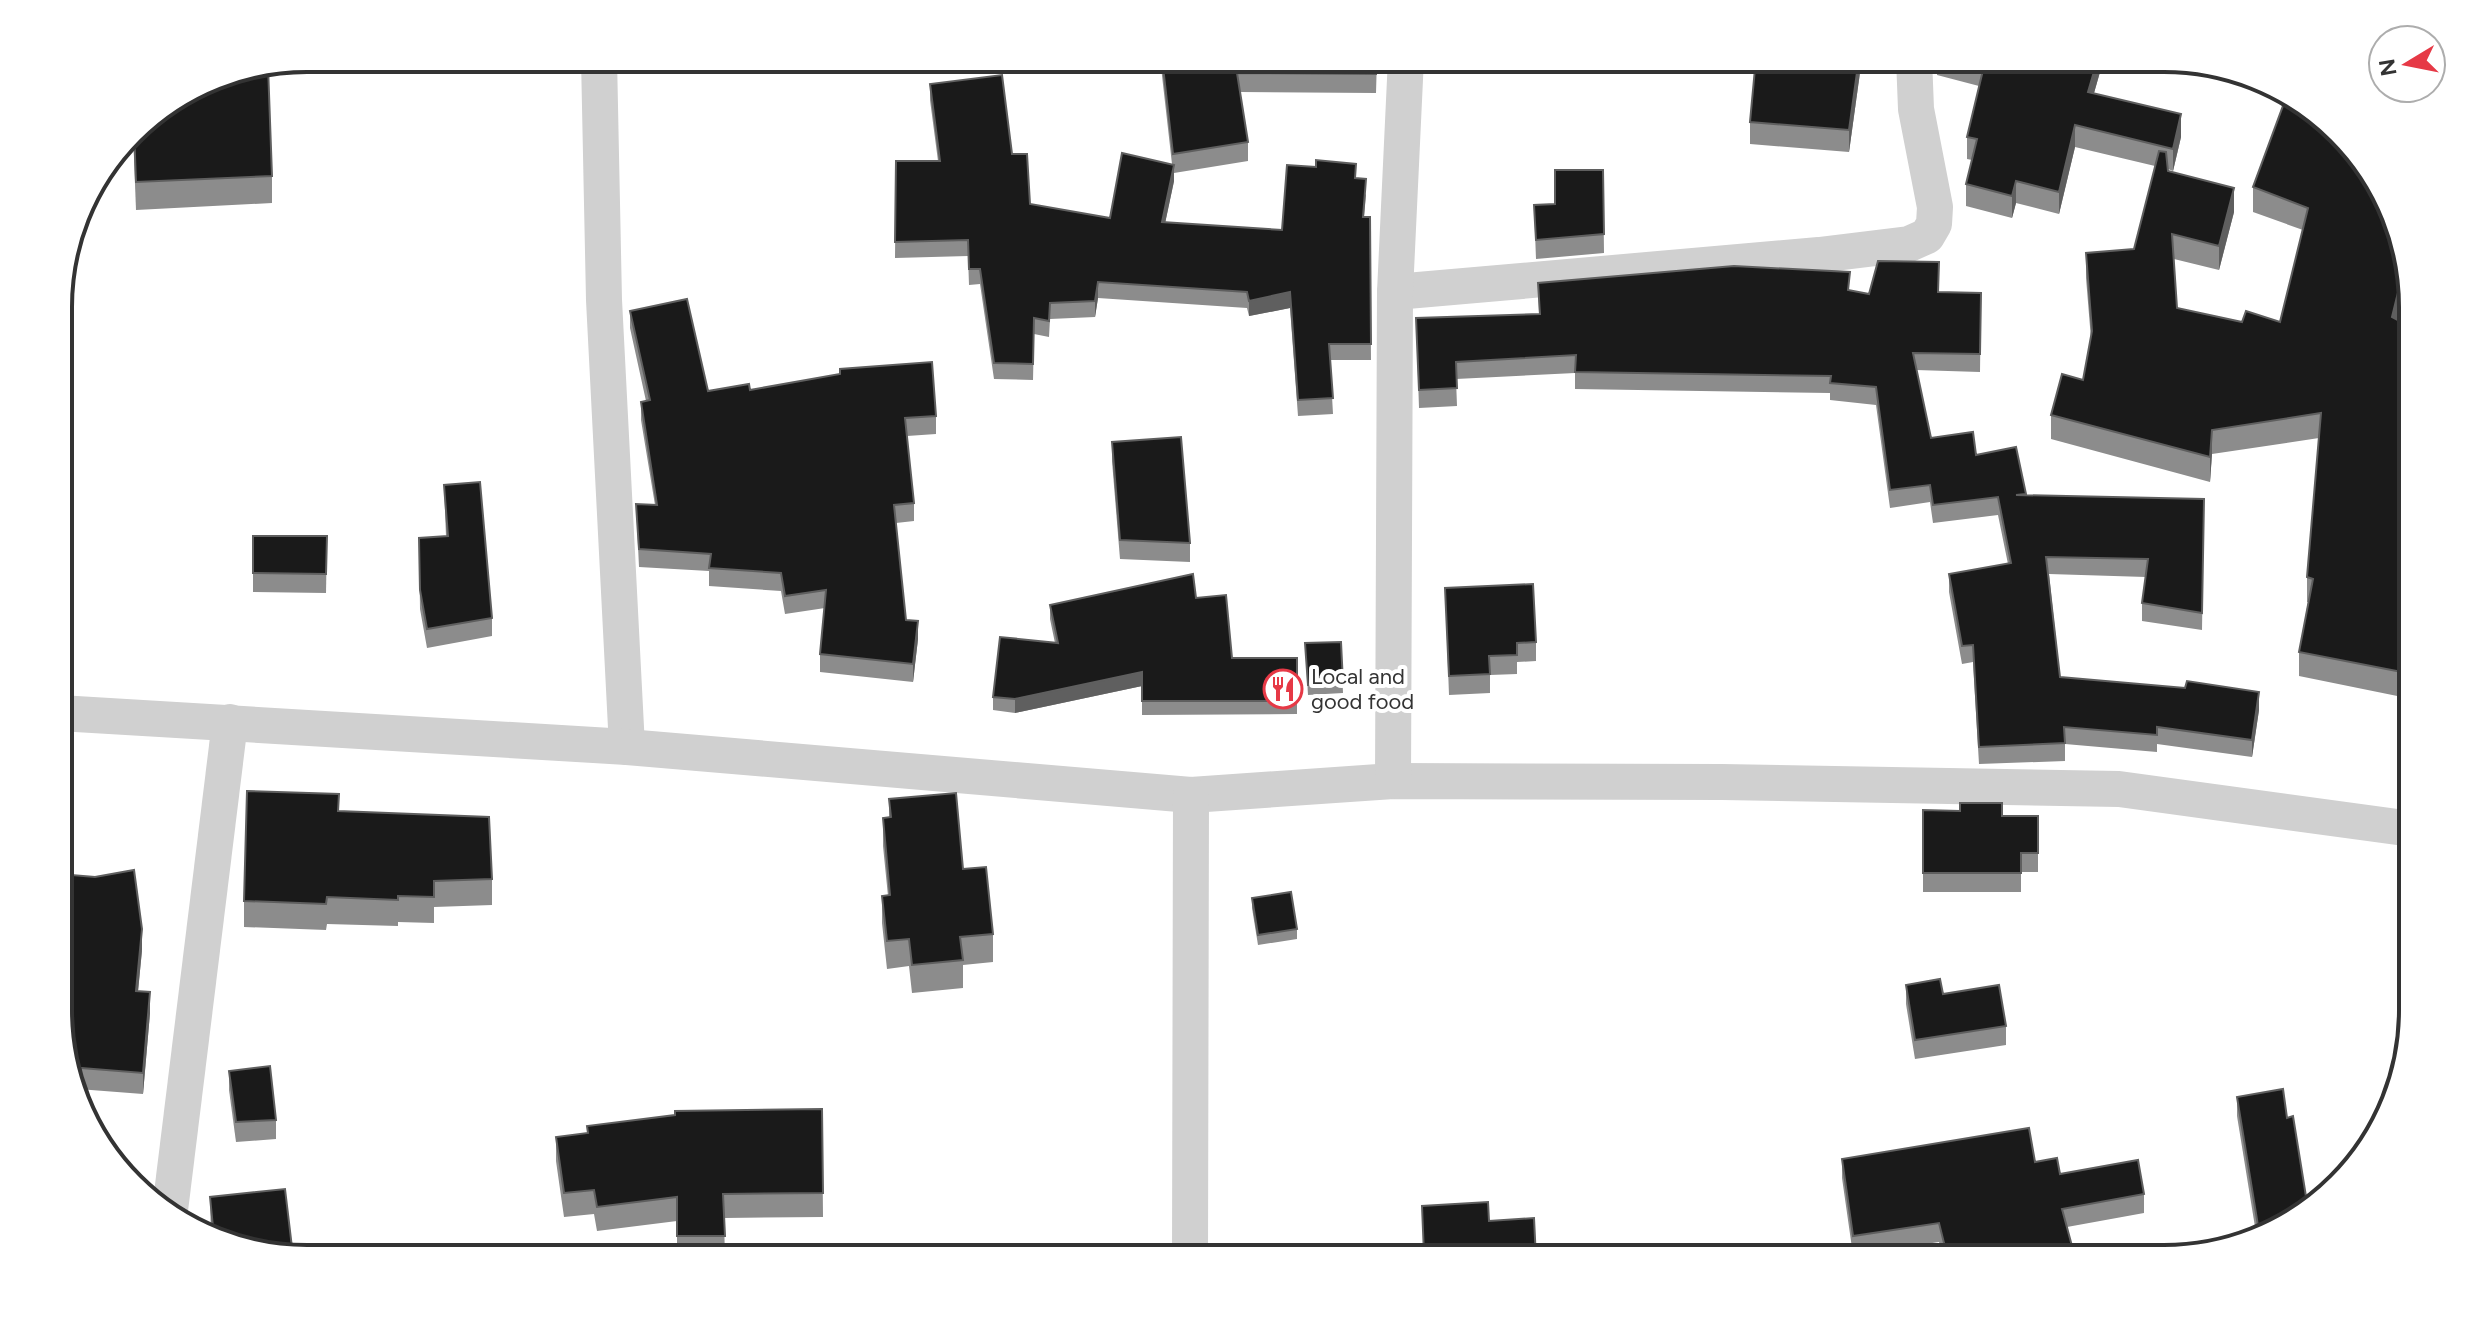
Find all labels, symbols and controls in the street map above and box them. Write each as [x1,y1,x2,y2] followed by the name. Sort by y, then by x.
[2367,24,2447,104] north arrow
[2373,57,2403,78] text: N
[1311,663,1414,715] place label: Local and good food
[1262,668,1304,710] restaurant icon: Local and good food

